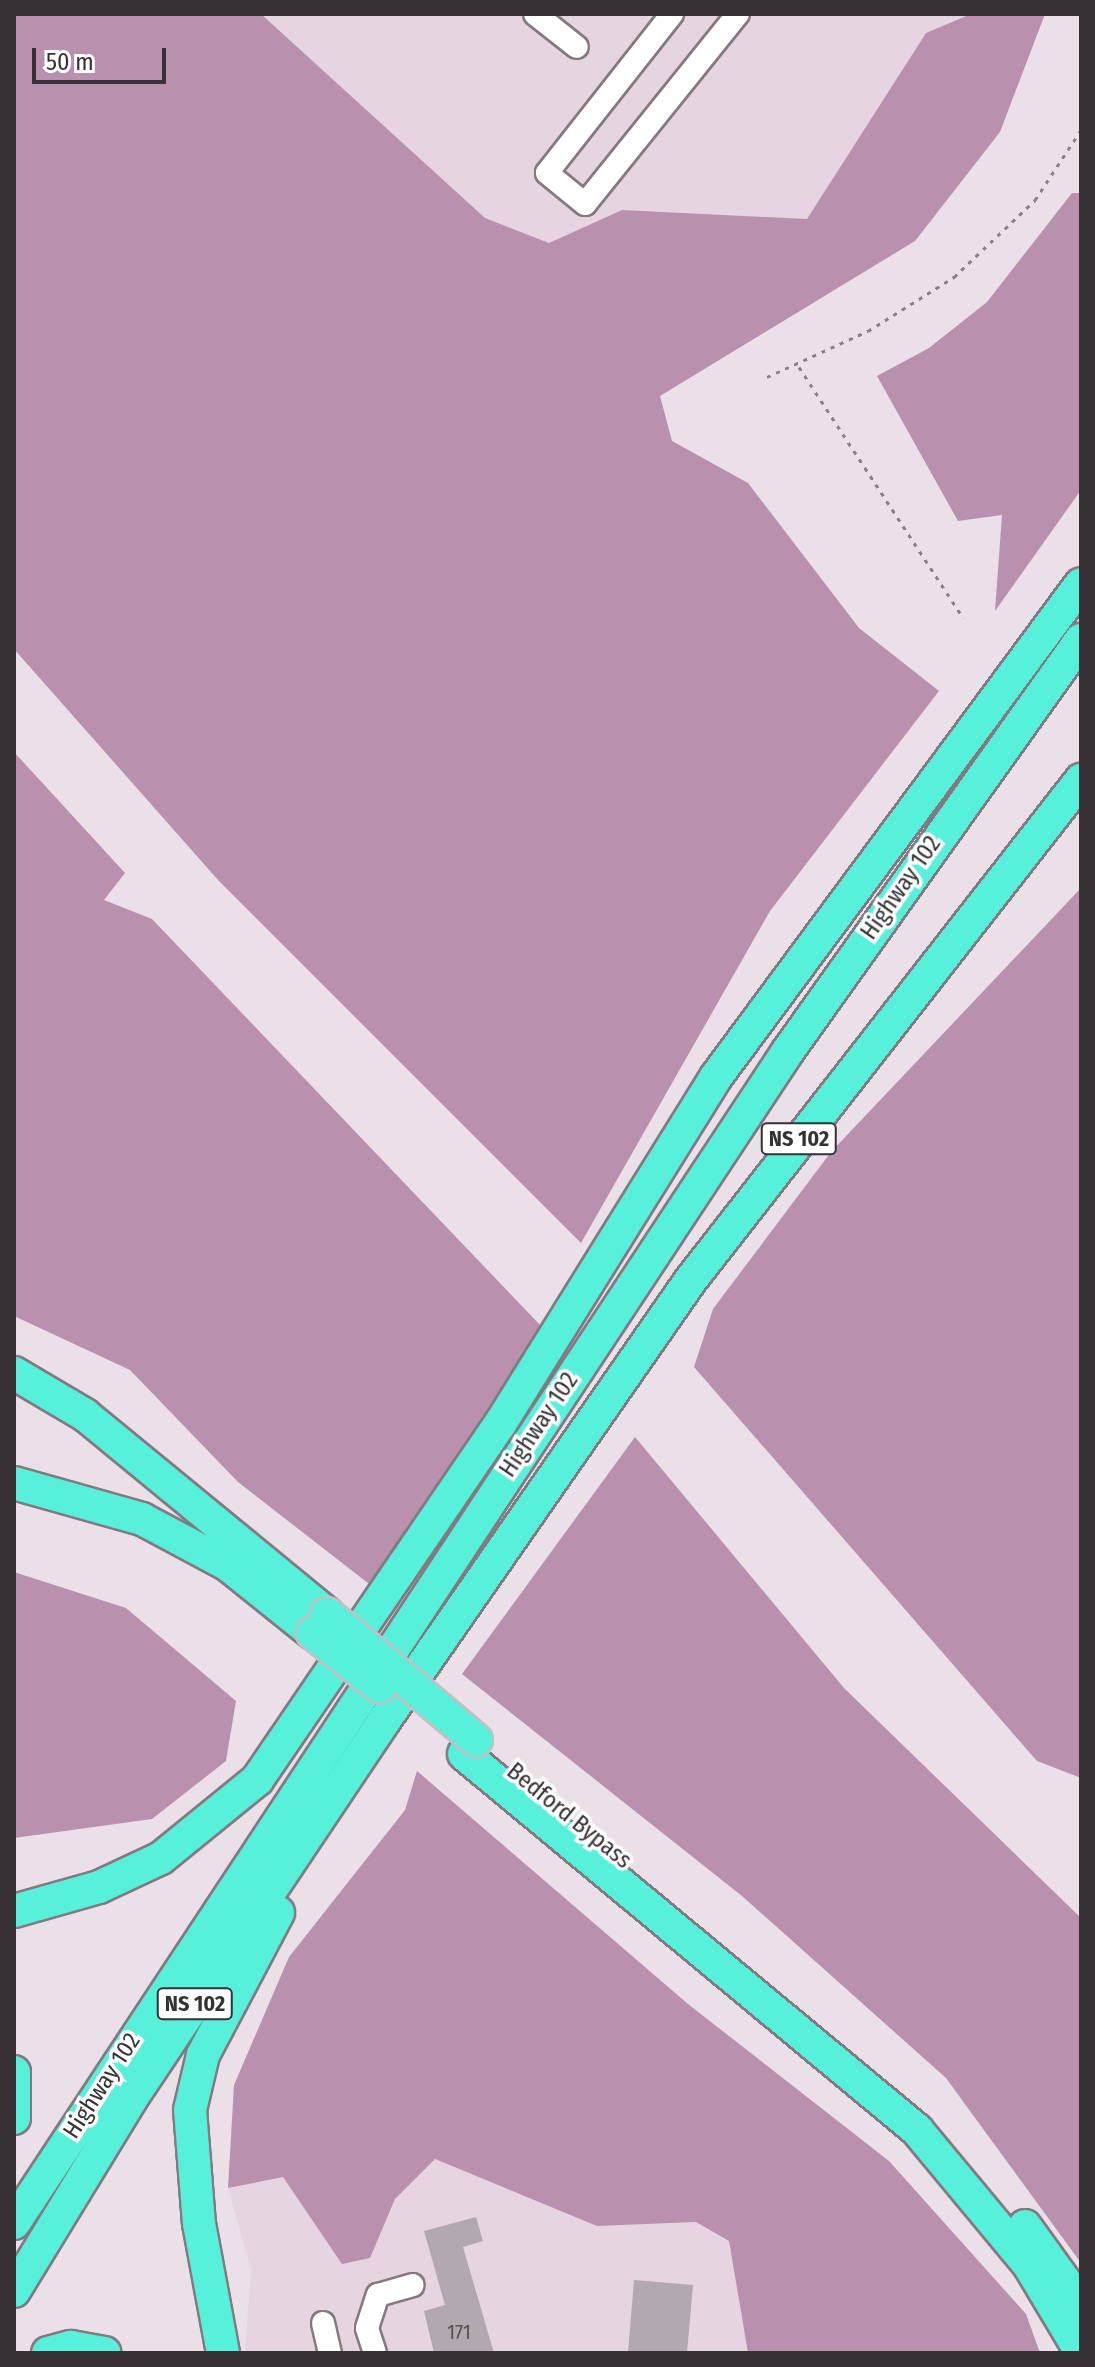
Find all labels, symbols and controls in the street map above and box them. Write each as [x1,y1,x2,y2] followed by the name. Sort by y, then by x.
[36,32,170,82] scale bar
[46,48,94,76] text: 50 m
[855,831,947,945] street label: Highway 102
[759,1121,839,1157] road number: NS 102
[494,1367,584,1483] street label: Highway 102
[501,1757,637,1875] street label: Bedford Bypass
[155,1986,235,2022] road number: NS 102
[57,2028,147,2144] street label: Highway 102
[447,2320,471,2344] house number: 171

